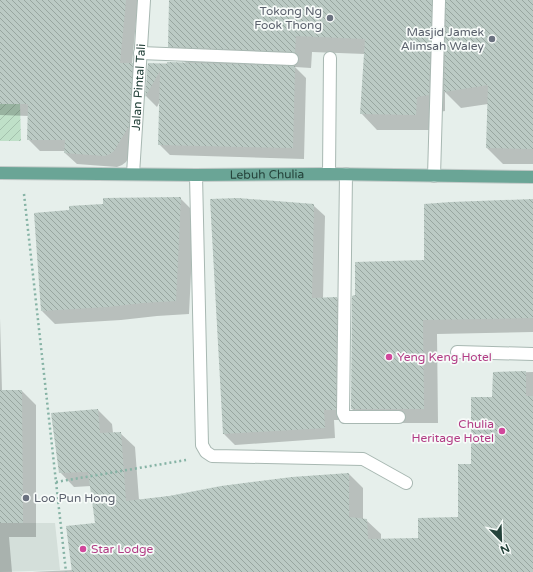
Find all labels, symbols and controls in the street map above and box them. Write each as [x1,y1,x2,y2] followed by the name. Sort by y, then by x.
[254,4,322,32] place label: Tokong Ng Fook Thong
[325,13,335,23] marker: Tokong Ng Fook Thong
[401,25,485,53] place label: Masjid Jamek Alimsah Waley
[487,34,497,44] marker: Masjid Jamek Alimsah Waley
[129,43,148,131] street label: Jalan Pintal Tali
[230,167,304,182] street label: Lebuh Chulia
[397,350,492,364] place label: Yeng Keng Hotel
[384,352,394,362] marker: Yeng Keng Hotel
[411,417,494,445] place label: Chulia Heritage Hotel
[497,426,507,436] marker: Chulia Heritage Hotel
[34,491,115,505] place label: Loo Pun Hong
[21,493,31,503] marker: Loo Pun Hong
[481,520,521,560] north arrow
[498,541,511,556] text: N
[91,542,154,556] place label: Star Lodge
[78,544,88,554] marker: Star Lodge

